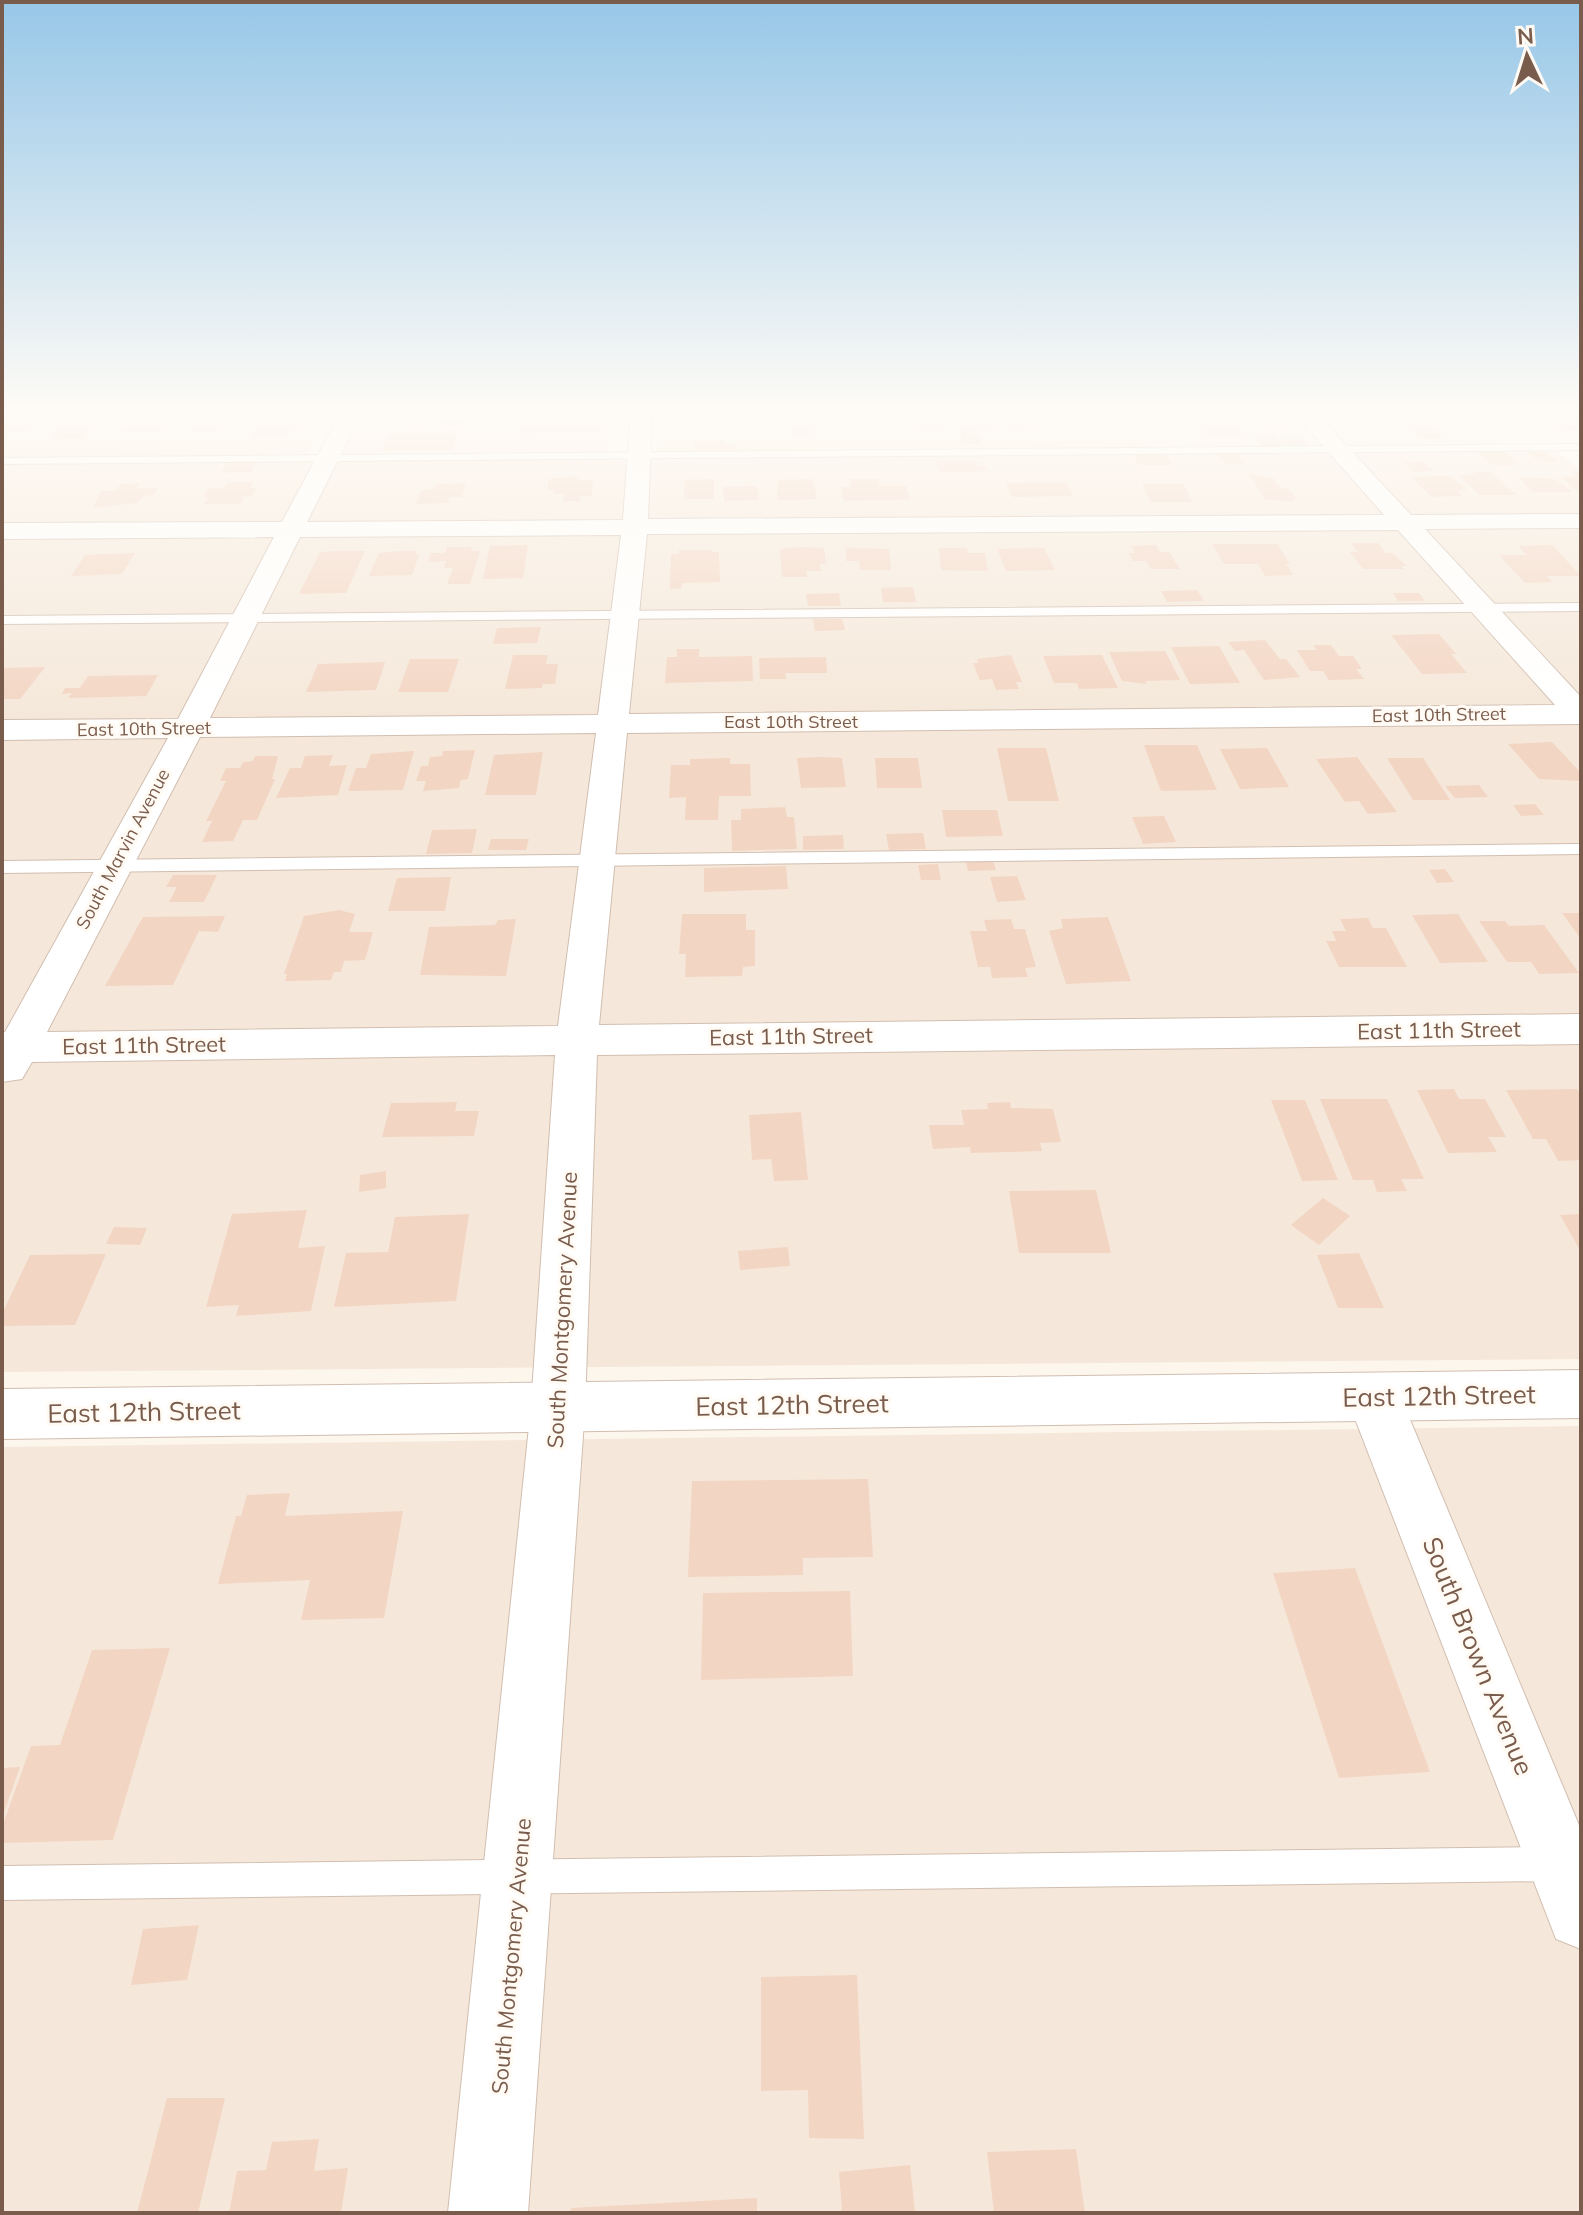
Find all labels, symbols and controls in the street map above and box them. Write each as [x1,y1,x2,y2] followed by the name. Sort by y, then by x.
[1487,16,1567,96] north arrow
[1516,22,1535,51] text: N
[1372,702,1506,727] street label: East 10th Street
[724,710,858,733] street label: East 10th Street
[77,716,211,741] street label: East 10th Street
[70,765,175,933] street label: South Marvin Avenue
[1357,1015,1521,1045] street label: East 11th Street
[709,1021,873,1051] street label: East 11th Street
[62,1030,226,1060] street label: East 11th Street
[541,1171,583,1449] street label: South Montgomery Avenue
[1342,1377,1536,1414] street label: East 12th Street
[695,1386,889,1423] street label: East 12th Street
[47,1393,241,1430] street label: East 12th Street
[1416,1532,1541,1780] street label: South Brown Avenue
[485,1817,537,2095] street label: South Montgomery Avenue

